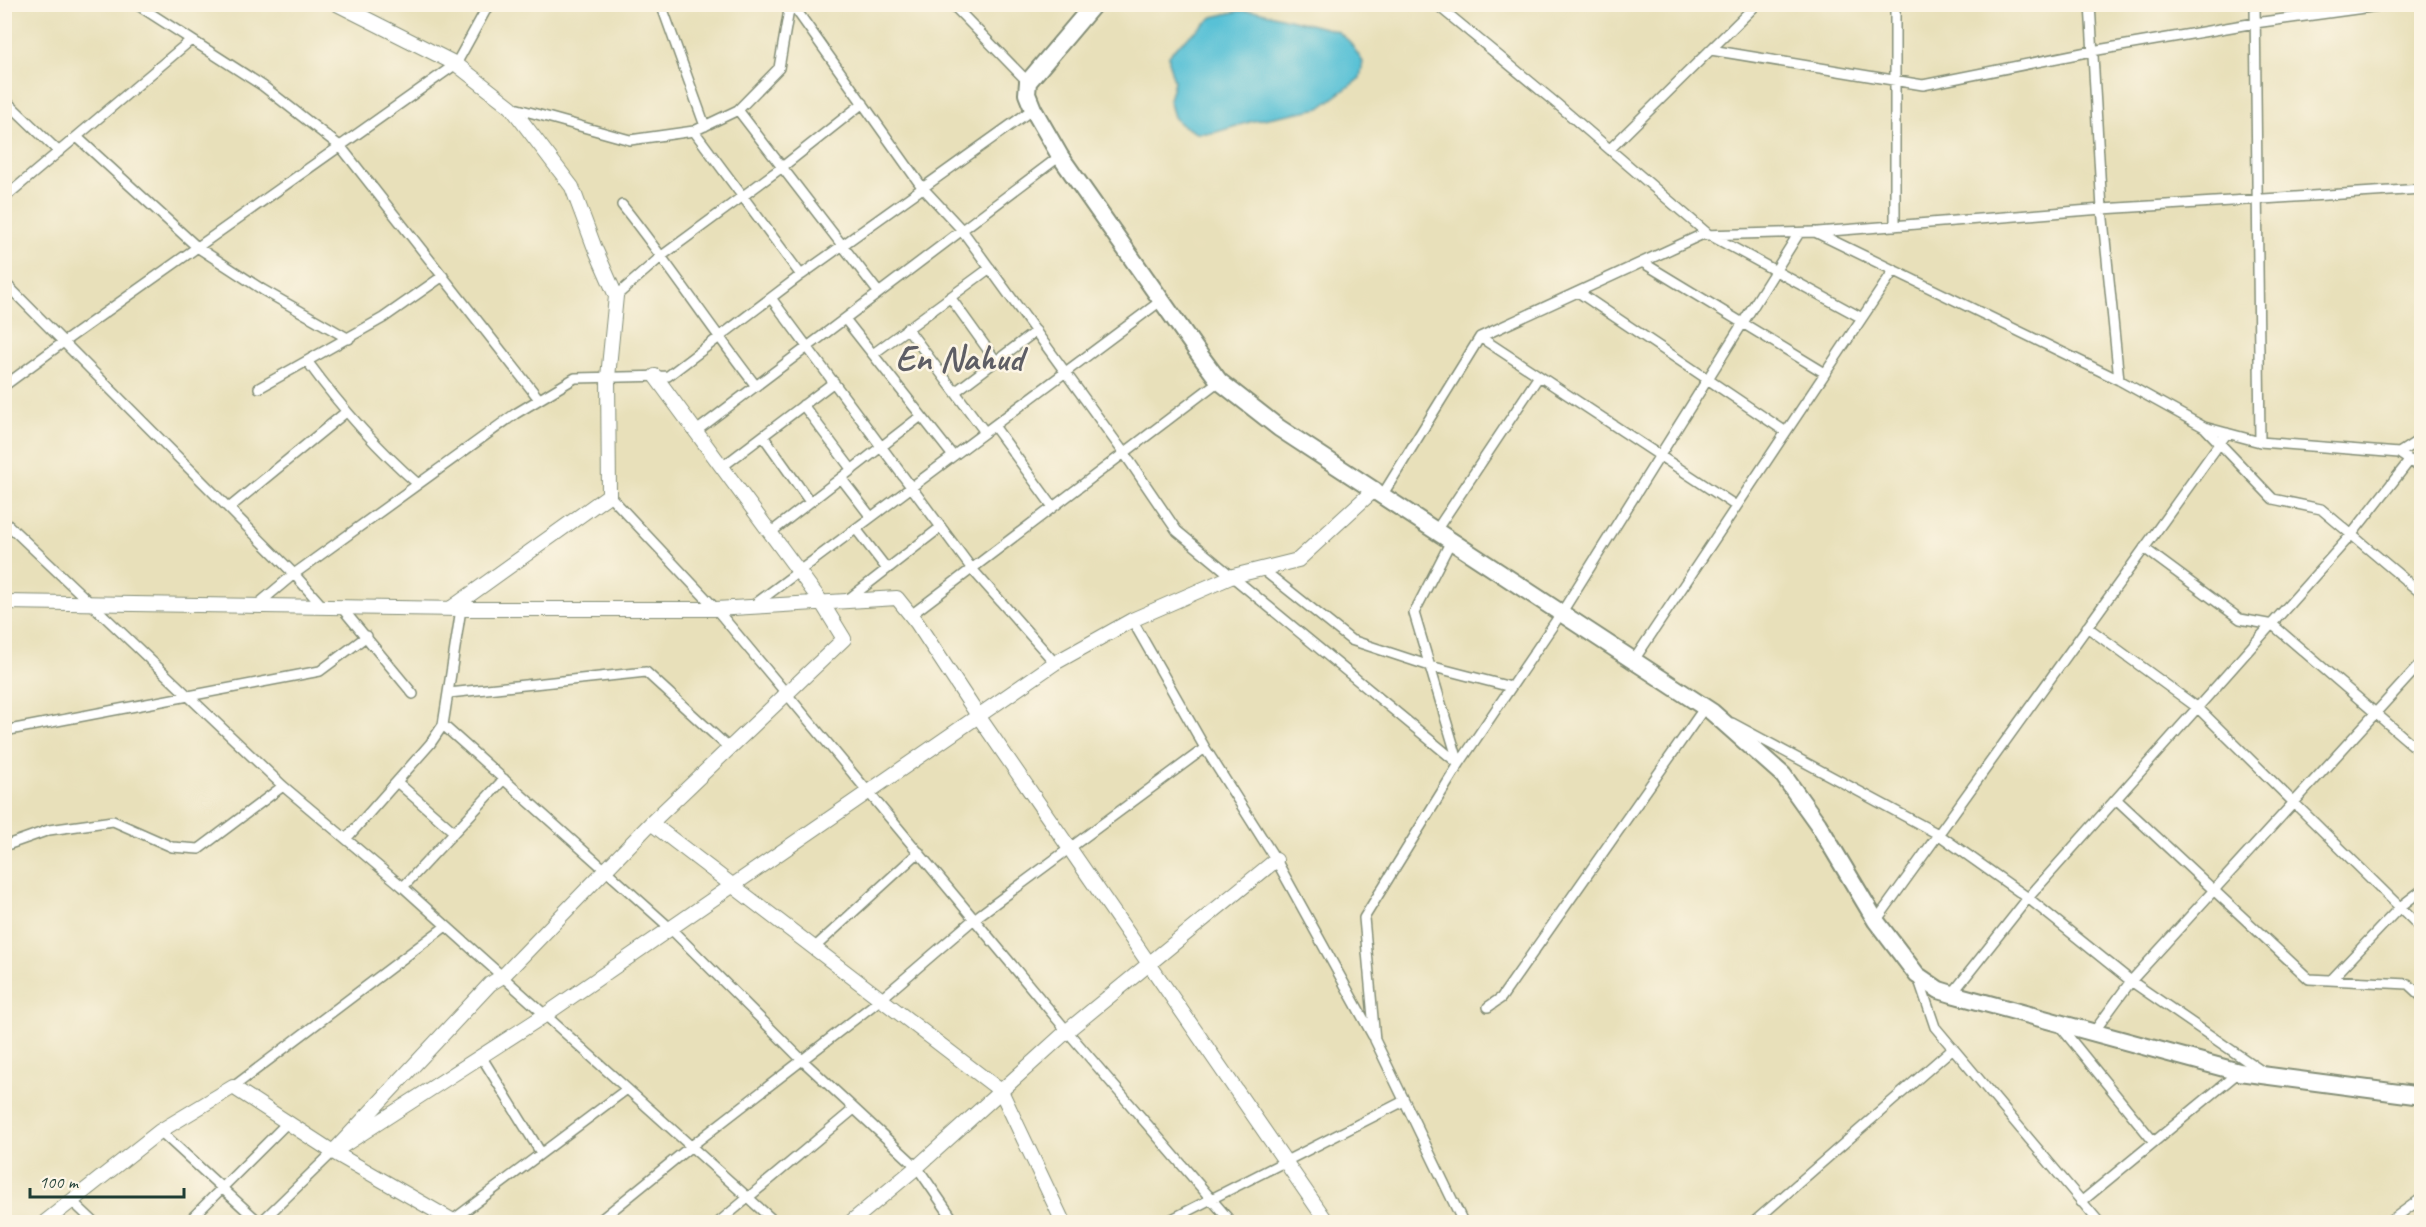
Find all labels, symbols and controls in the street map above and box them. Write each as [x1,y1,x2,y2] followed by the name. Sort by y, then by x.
[895,335,1028,381] district label: En Nahud
[30,1161,184,1199] scale bar
[39,1171,80,1193] text: 100 m

